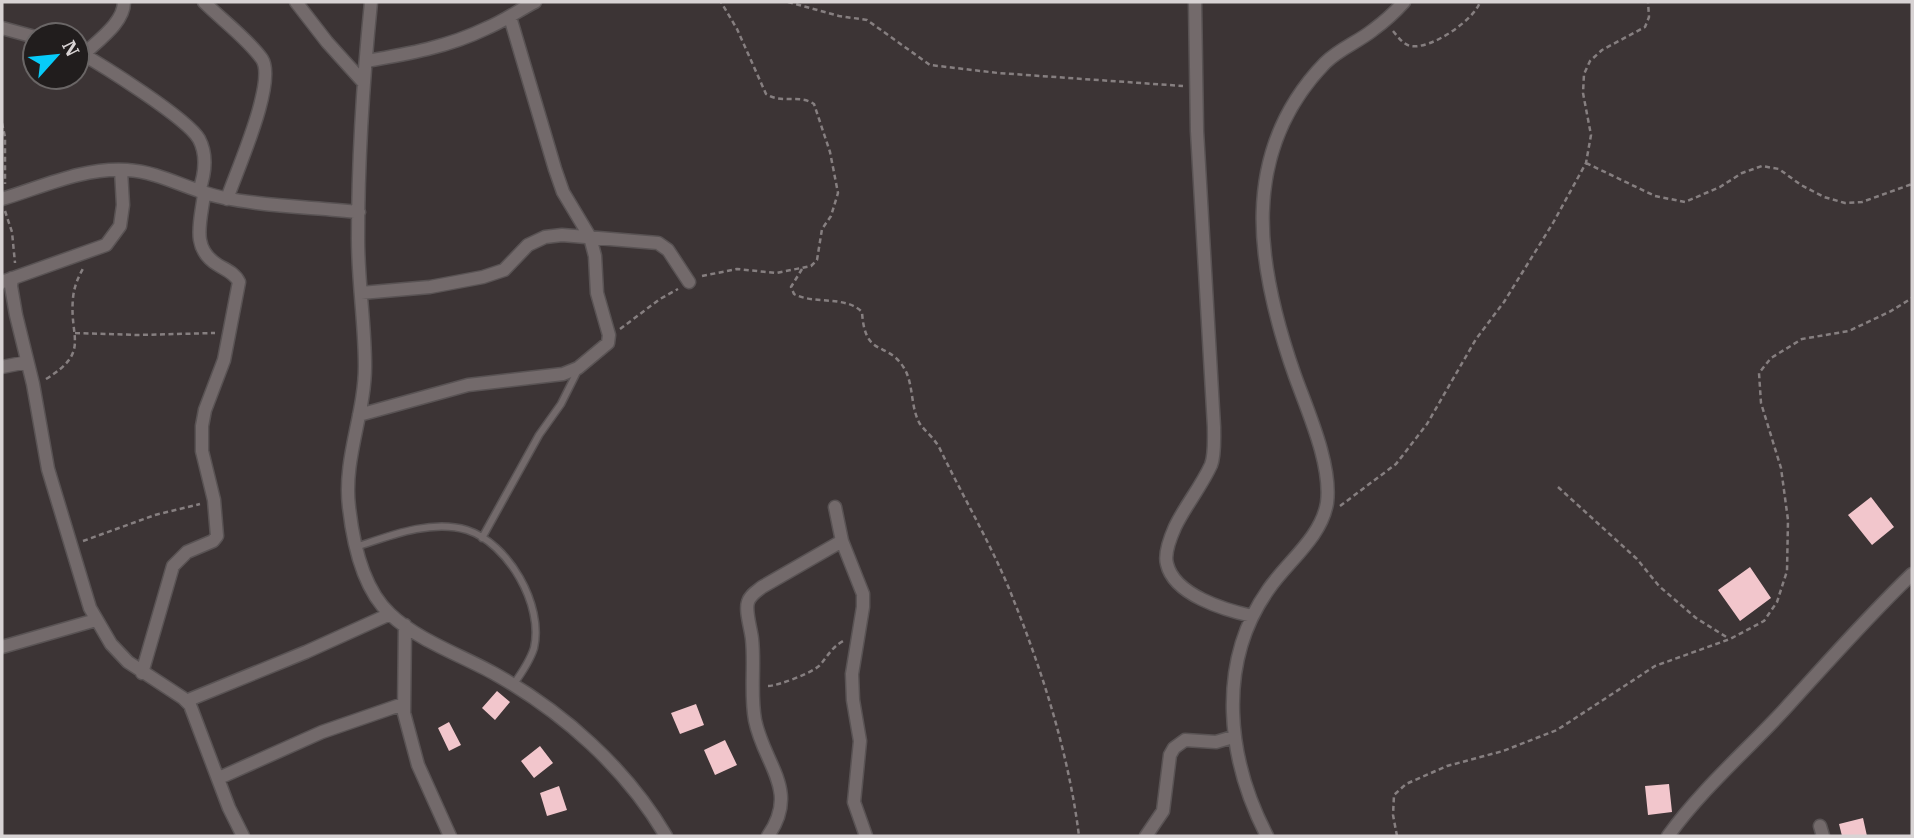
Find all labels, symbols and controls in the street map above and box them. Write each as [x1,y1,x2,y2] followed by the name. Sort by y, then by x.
[21,21,91,91] north arrow
[57,36,85,60] text: N

